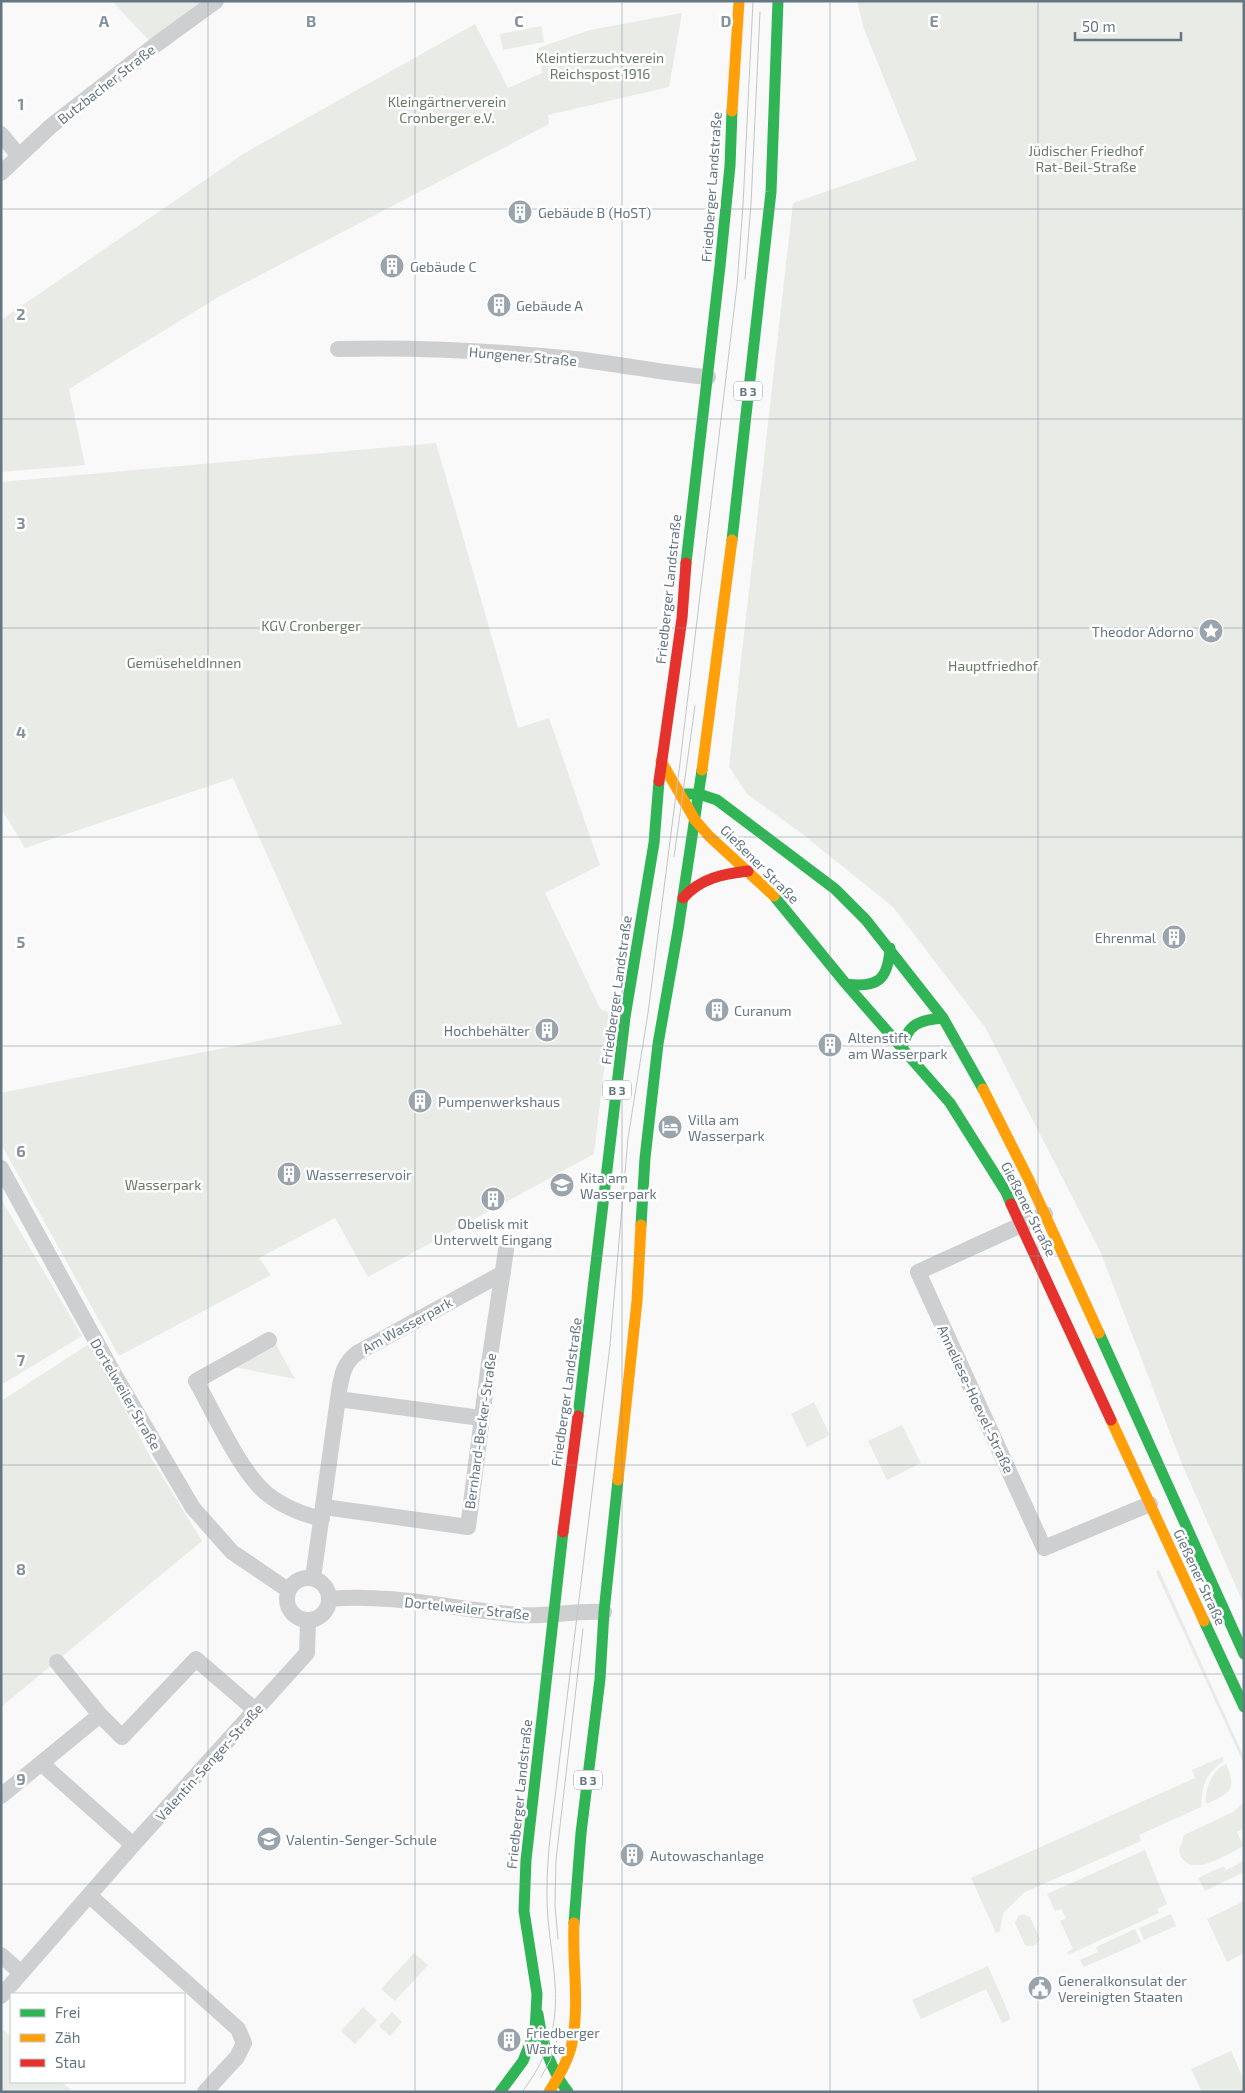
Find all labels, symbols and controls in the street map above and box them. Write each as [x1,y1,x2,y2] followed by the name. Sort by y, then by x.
[1075,10,1181,42] scale bar
[99,11,110,30] text: A
[306,11,316,30] text: B
[514,11,524,30] text: C
[721,11,732,30] text: D
[929,11,939,30] text: E
[1082,17,1116,35] text: 50 m
[54,41,158,127] street label: Butzbacher Straße
[536,49,664,82] park label: Kleintierzuchtverein Reichspost 1916
[388,93,506,126] park label: Kleingärtnerverein Cronberger e.V.
[18,94,24,113] text: 1
[697,111,725,263] street label: Friedberger Landstraße
[1028,142,1144,175] park label: Jüdischer Friedhof Rat-Beil-Straße
[507,199,533,225] building icon: Gebäude B (HoST)
[538,204,651,221] place label: Gebäude B (HoST)
[379,253,405,279] building icon: Gebäude C
[410,258,477,275] place label: Gebäude C
[486,292,512,318] building icon: Gebäude A
[516,297,583,314] place label: Gebäude A
[16,304,26,323] text: 2
[468,343,578,369] street label: Hungener Straße
[734,382,762,401] road number: B 3
[16,513,26,532] text: 3
[652,513,684,665] street label: Friedberger Landstraße
[261,617,361,634] park label: KGV Cronberger
[1198,618,1224,644] place icon: Theodor Adorno
[1092,623,1194,640] place label: Theodor Adorno
[127,654,241,671] park label: GemüseheldInnen
[948,657,1039,674] park label: Hauptfriedhof
[16,722,26,741] text: 4
[717,821,803,907] street label: Gießener Straße
[597,914,635,1066] street label: Friedberger Landstraße
[1161,924,1187,950] building icon: Ehrenmal
[1095,929,1157,946] place label: Ehrenmal
[17,932,26,951] text: 5
[704,997,730,1023] building icon: Curanum
[734,1002,792,1019] place label: Curanum
[534,1017,560,1043] building icon: Hochbehälter
[444,1022,530,1039] place label: Hochbehälter
[848,1029,948,1062] place label: Altenstift am Wasserpark
[817,1032,843,1058] building icon: Altenstift am Wasserpark
[603,1080,631,1100] road number: B 3
[407,1088,433,1114] building icon: Pumpenwerkshaus
[438,1093,560,1110] place label: Pumpenwerkshaus
[688,1111,765,1144] place label: Villa am Wasserpark
[657,1114,683,1140] hotel icon: Villa am Wasserpark
[16,1141,26,1160] text: 6
[998,1159,1060,1259] street label: Gießener Straße
[276,1161,302,1187] building icon: Wasserreservoir
[306,1166,412,1183] place label: Wasserreservoir
[580,1169,657,1202] place label: Kita am Wasserpark
[549,1172,575,1198] school or university icon: Kita am Wasserpark
[125,1176,201,1193] park label: Wasserpark
[480,1186,506,1212] building icon: Obelisk mit Unterwelt Eingang
[434,1215,552,1248] place label: Obelisk mit Unterwelt Eingang
[359,1293,455,1357] street label: Am Wasserpark
[547,1316,585,1468] street label: Friedberger Landstraße
[934,1322,1018,1476] street label: Anneliese-Hoevel-Straße
[87,1335,165,1453] street label: Dortelweiler Straße
[17,1350,26,1369] text: 7
[461,1352,499,1510] street label: Bernhard-Becker-Straße
[1170,1526,1230,1628] street label: Gießener Straße
[16,1559,26,1578] text: 8
[404,1593,530,1623] street label: Dortelweiler Straße
[152,1700,266,1824] street label: Valentin-Senger-Straße
[503,1718,535,1870] street label: Friedberger Landstraße
[16,1769,26,1788] text: 9
[574,1770,602,1790] road number: B 3
[256,1826,282,1852] school or university icon: Valentin-Senger-Schule
[286,1831,437,1848] place label: Valentin-Senger-Schule
[619,1842,645,1868] building icon: Autowaschanlage
[650,1847,764,1864] place label: Autowaschanlage
[1058,1972,1187,2005] place label: Generalkonsulat der Vereinigten Staaten
[1027,1975,1053,2001] public building icon: Generalkonsulat der Vereinigten Staaten
[10,1993,185,2083] legend
[55,2003,80,2021] text: Frei
[526,2024,600,2057] place label: Friedberger Warte
[496,2027,522,2053] building icon: Friedberger Warte
[55,2028,80,2046] text: Zäh
[55,2053,86,2071] text: Stau

